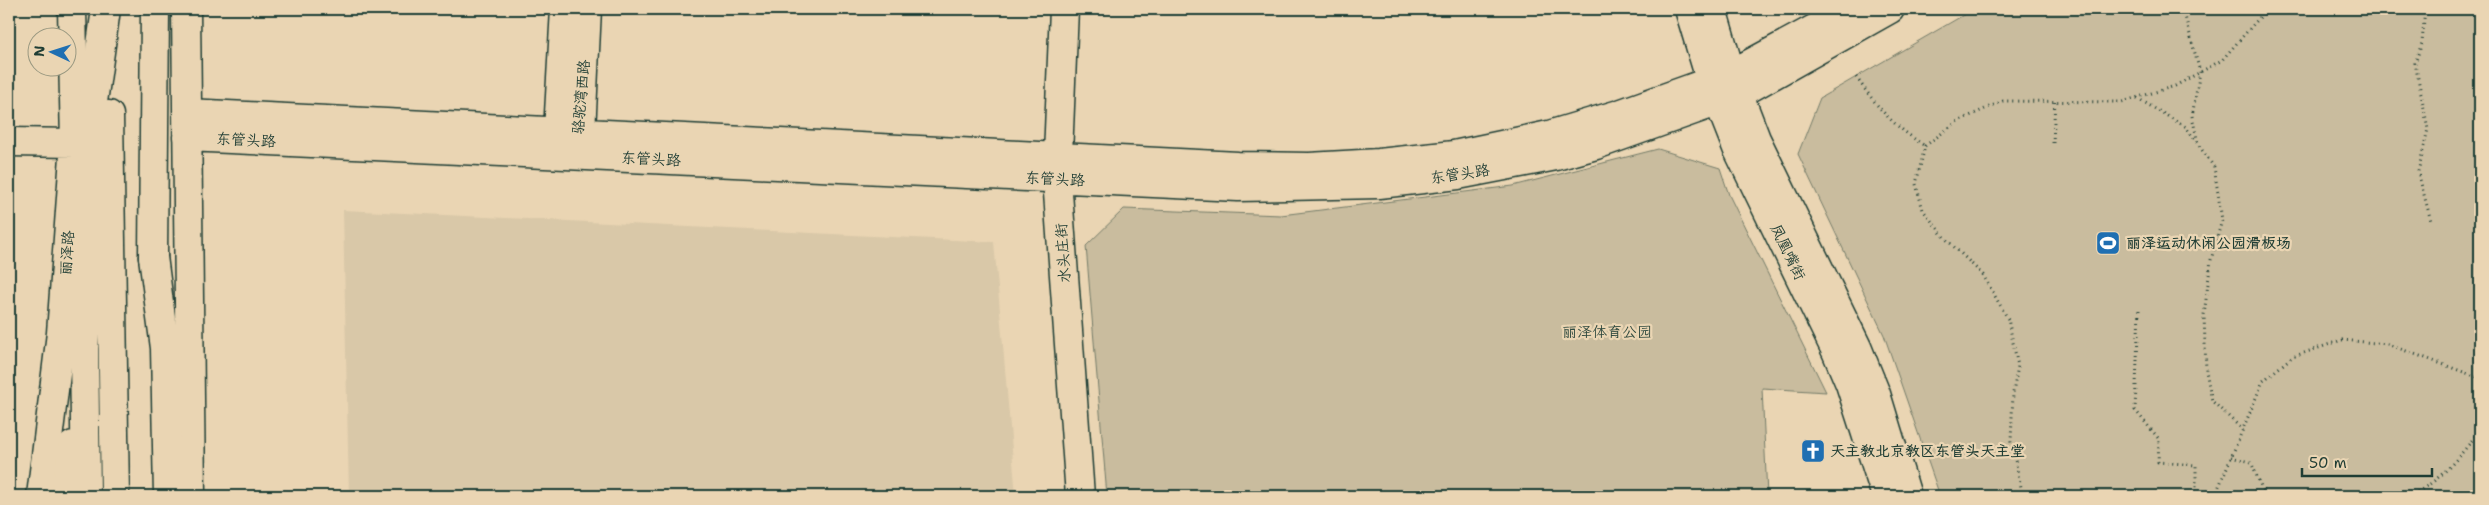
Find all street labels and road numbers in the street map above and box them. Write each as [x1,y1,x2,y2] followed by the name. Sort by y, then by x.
[568,59,594,135] street label: 骆驼湾西路
[216,128,276,152] street label: 东管头路
[621,147,681,171] street label: 东管头路
[1429,160,1491,188] street label: 东管头路
[1025,167,1085,191] street label: 东管头路
[1766,221,1810,283] street label: 凤凰嘴街
[1051,222,1075,284] street label: 水头庄街
[55,230,79,276] street label: 丽泽路

